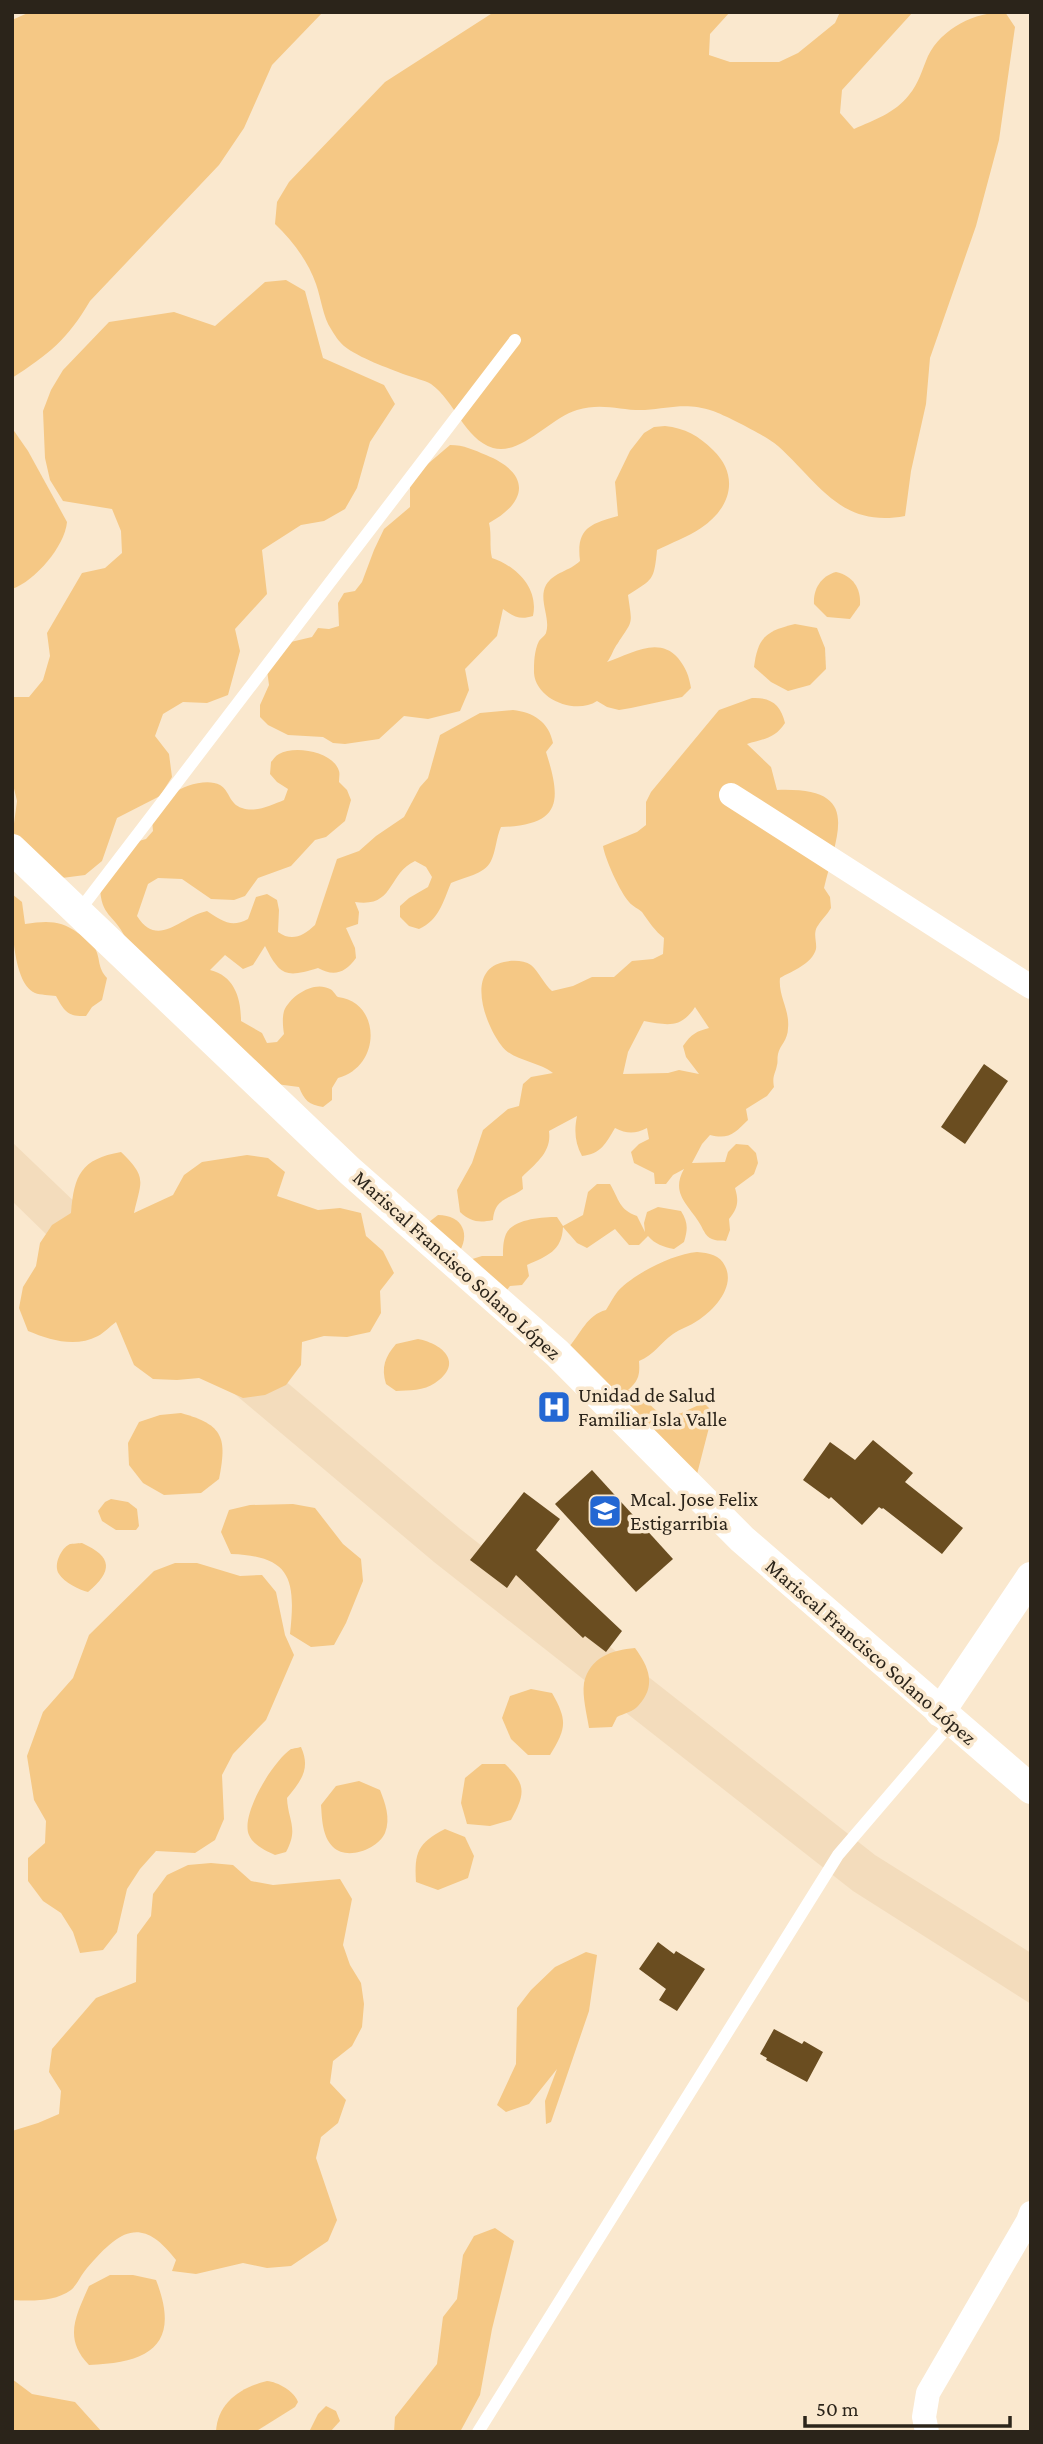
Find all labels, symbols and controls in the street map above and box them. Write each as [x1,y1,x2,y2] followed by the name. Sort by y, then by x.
[348,1165,566,1365] street label: Mariscal Francisco Solano López
[578,1383,727,1431] place label: Unidad de Salud Familiar Isla Valle
[535,1388,573,1426] hospital icon: Unidad de Salud Familiar Isla Valle
[630,1487,758,1535] place label: Mcal. Jose Felix Estigarribia
[586,1492,624,1530] school or university icon: Mcal. Jose Felix Estigarribia
[761,1554,981,1750] street label: Mariscal Francisco Solano López
[805,2384,1010,2428] scale bar
[816,2397,859,2421] text: 50 m

